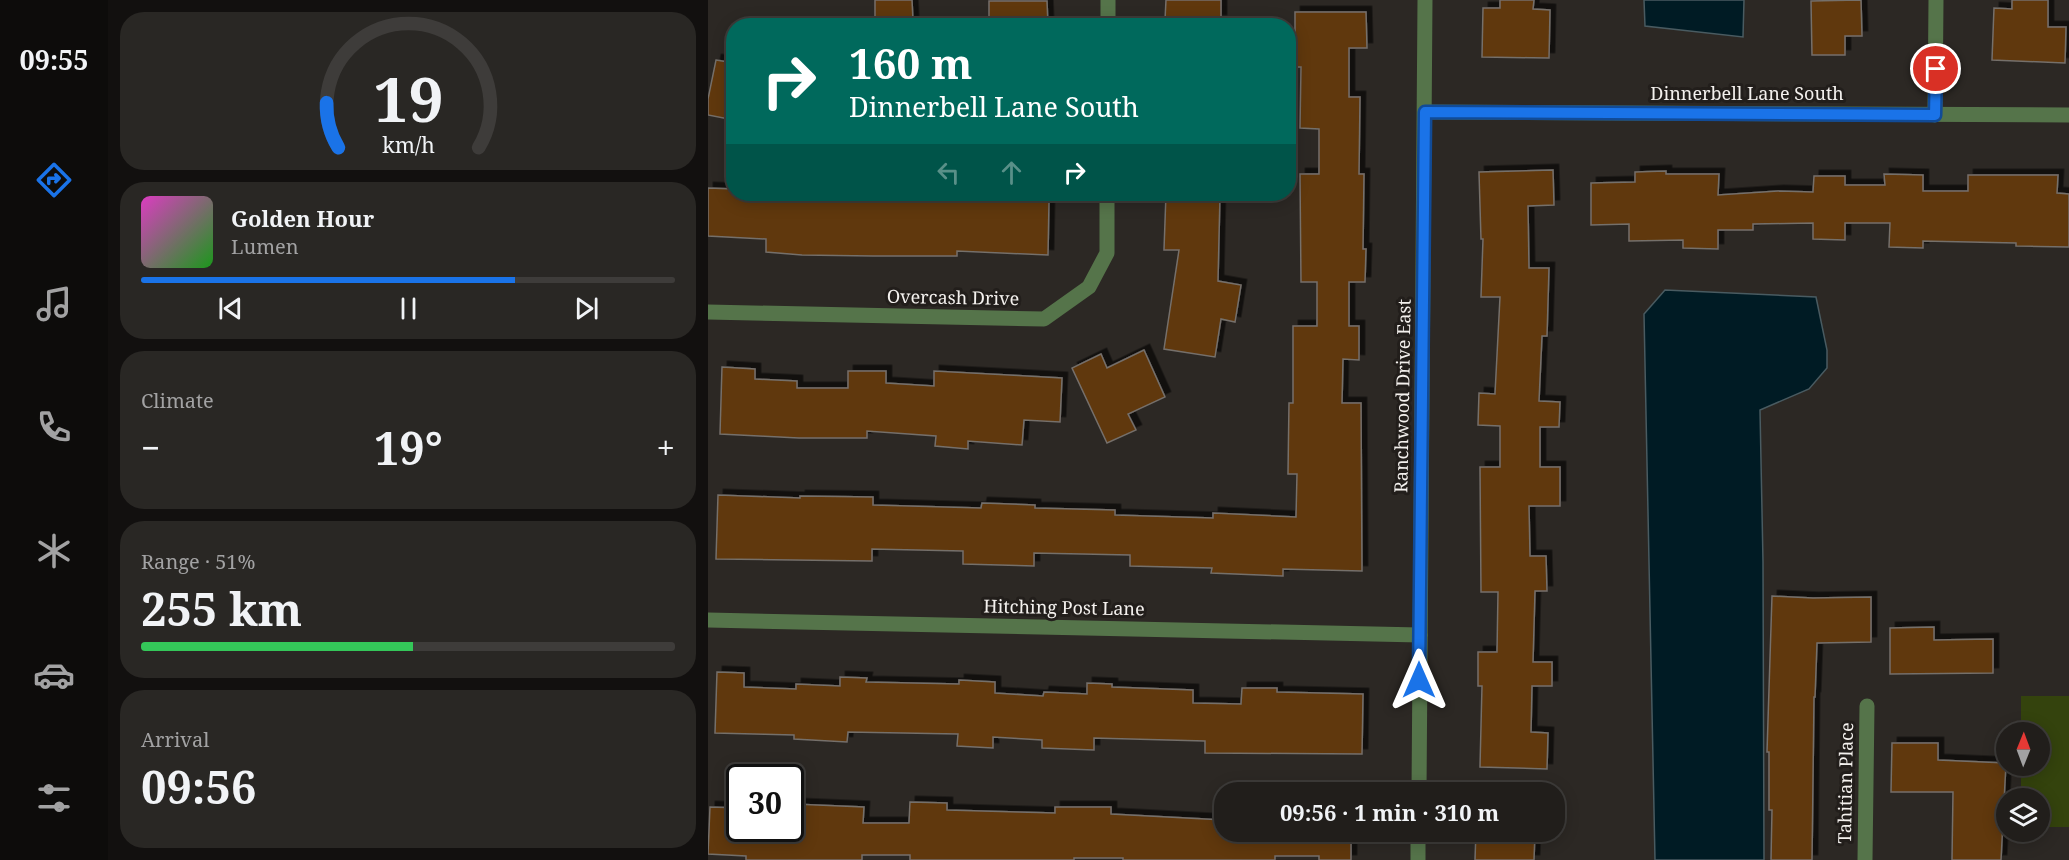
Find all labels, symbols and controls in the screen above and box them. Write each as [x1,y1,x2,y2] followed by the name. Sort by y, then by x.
[849,34,973,91] text: 160 m
[19,41,89,78] text: 09:55
[750,42,828,120] icon: right
[1910,43,1961,94] pin
[1919,52,1952,85] icon: arrive
[373,55,443,140] text: 19
[1650,81,1844,105] street label: Dinnerbell Lane South
[849,88,1139,125] text: Dinnerbell Lane South
[382,130,435,159] text: km/h
[932,156,965,189] icon: left
[995,156,1028,189] icon: ahead
[1058,156,1091,189] icon: right
[33,159,75,201] icon: directions
[231,203,374,233] text: Golden Hour
[231,233,299,260] text: Lumen
[33,283,75,325] icon: music
[887,284,1019,310] street label: Overcash Drive
[214,292,247,325] icon: previous
[392,292,425,325] icon: pause
[570,292,603,325] icon: next
[1388,299,1416,493] street label: Ranchwood Drive East
[141,387,214,414] text: Climate
[33,406,75,448] icon: phone
[374,417,443,478] text: 19°
[141,425,160,470] text: −
[657,425,675,470] text: +
[33,530,75,572] icon: climate
[141,548,255,575] text: Range · 51%
[141,578,302,639] text: 255 km
[983,594,1145,620] street label: Hitching Post Lane
[1387,648,1451,712] position arrow
[33,654,75,696] icon: car
[1832,722,1858,844] street label: Tahitian Place
[1996,722,2050,776] north arrow
[1996,722,2050,842] map controls
[141,726,209,753] text: Arrival
[141,756,256,817] text: 09:56
[726,764,804,842] speed limit sign: 30
[33,777,75,819] icon: filters
[1996,788,2050,842] button: layers
[1280,797,1499,827] text: 09:56 · 1 min · 310 m

